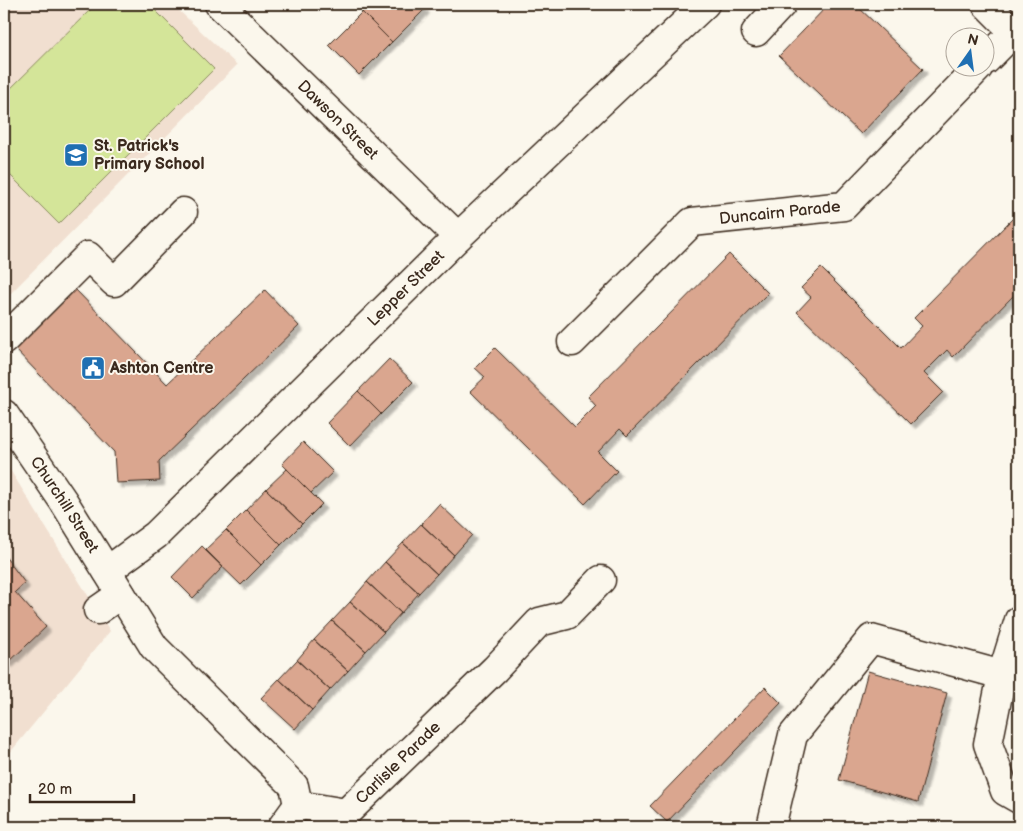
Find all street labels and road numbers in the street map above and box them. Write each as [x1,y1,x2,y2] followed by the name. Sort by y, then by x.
[294,76,382,163] street label: Dawson Street
[718,197,842,229] street label: Duncairn Parade
[364,246,448,330] street label: Lepper Street
[26,453,103,556] street label: Churchill Street
[352,717,445,808] street label: Carlisle Parade

